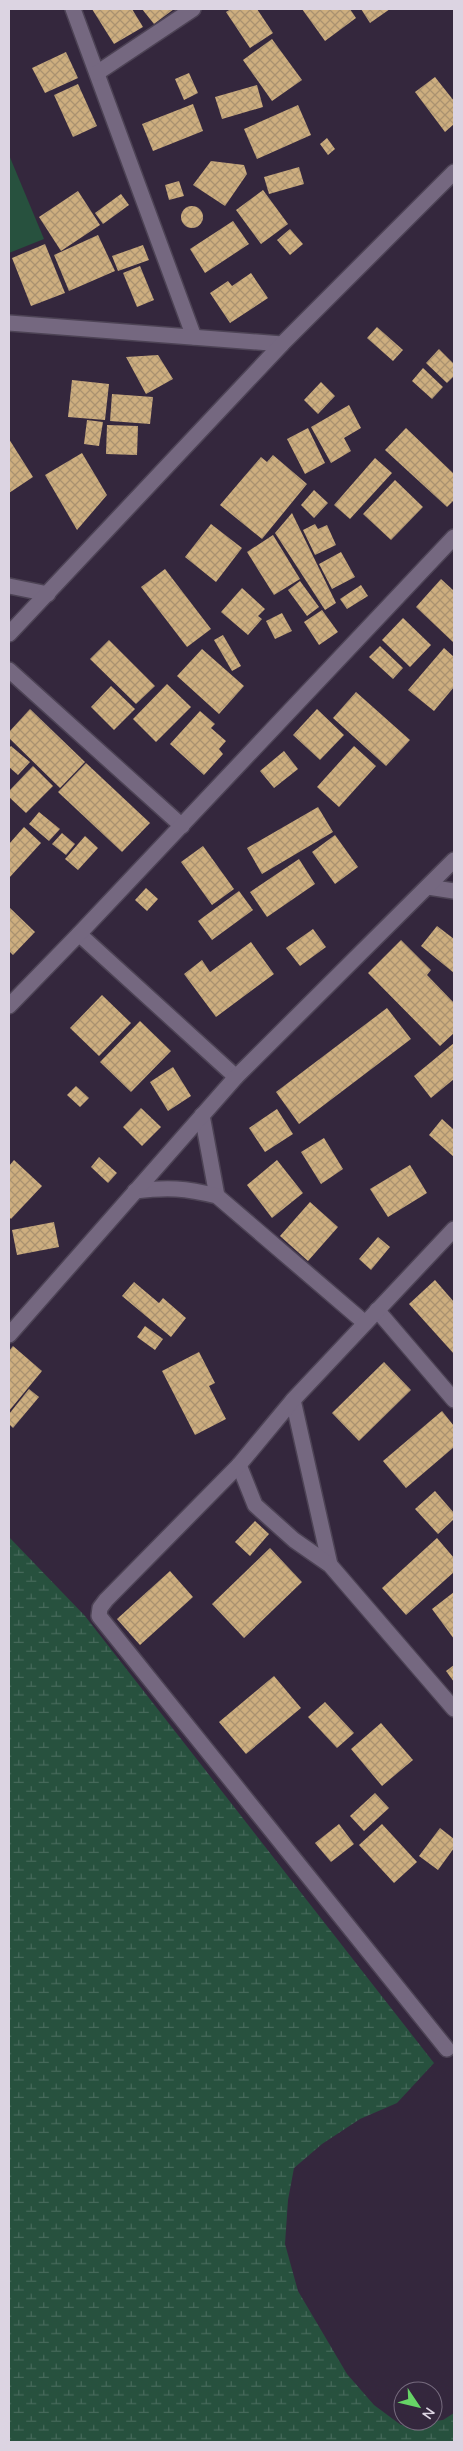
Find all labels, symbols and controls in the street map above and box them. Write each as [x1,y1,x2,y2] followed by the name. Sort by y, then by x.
[393,2381,443,2431] north arrow
[417,2403,439,2423] text: N

